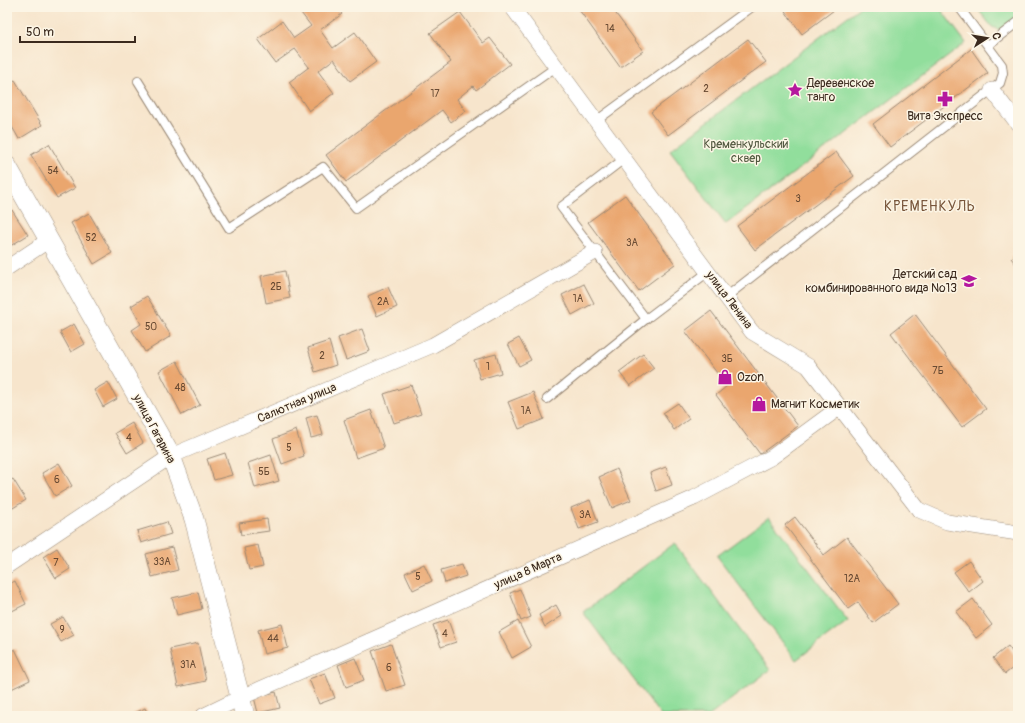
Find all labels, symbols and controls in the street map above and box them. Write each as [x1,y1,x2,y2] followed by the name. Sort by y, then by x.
[20,18,135,44] scale bar
[967,18,1007,58] north arrow
[605,23,615,35] house number: 14
[26,25,54,40] text: 50 m
[989,31,1003,41] text: С
[806,76,874,105] place label: Деревенское танго
[786,81,804,99] place icon: Деревенское танго
[703,83,709,95] house number: 2
[430,88,440,100] house number: 17
[936,90,954,108] pharmacy icon: Вита Экспресс
[907,109,983,124] place label: Вита Экспресс
[704,137,789,166] park label: Кременкульский сквер
[47,165,59,177] house number: 54
[795,193,801,205] house number: 3
[884,198,976,215] district label: КРЕМЕНКУЛЬ
[85,232,97,244] house number: 52
[626,237,639,249] house number: 3А
[702,267,756,332] street label: улица Ленина
[805,267,958,296] place label: Детский сад комбинированного вида №13
[960,272,978,290] school or university icon: Детский сад комбинированного вида №13
[270,281,282,293] house number: 2Б
[573,293,584,305] house number: 1А
[377,296,390,308] house number: 2А
[145,321,157,333] house number: 50
[319,350,325,362] house number: 2
[721,353,733,365] house number: 3Б
[486,361,490,373] house number: 1
[932,365,944,377] house number: 7Б
[716,368,734,386] shop icon: Ozon
[737,370,764,385] place label: Ozon
[255,379,339,426] street label: Салютная улица
[175,382,185,394] house number: 48
[129,391,179,466] street label: улица Гагарина
[750,395,768,413] shop icon: Магнит Косметик
[771,397,860,412] place label: Магнит Косметик
[521,405,532,417] house number: 1А
[126,432,132,444] house number: 4
[286,442,292,454] house number: 5
[258,466,270,478] house number: 5Б
[54,474,60,486] house number: 6
[579,509,592,521] house number: 3А
[491,549,565,593] street label: улица 8 Марта
[153,556,171,568] house number: 33А
[53,557,59,569] house number: 7
[415,571,421,583] house number: 5
[844,573,861,585] house number: 12А
[59,624,65,636] house number: 9
[442,628,448,640] house number: 4
[267,633,279,645] house number: 44
[180,659,196,671] house number: 31А
[386,662,392,674] house number: 6

